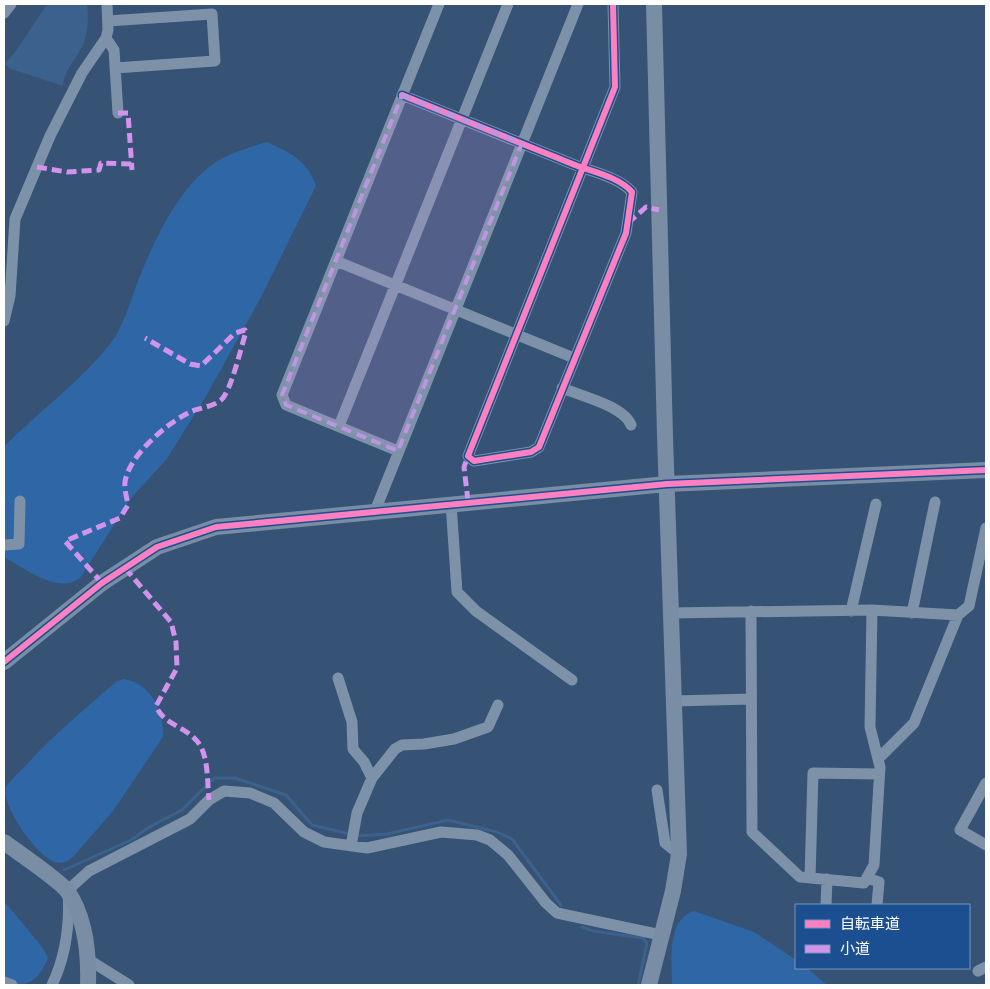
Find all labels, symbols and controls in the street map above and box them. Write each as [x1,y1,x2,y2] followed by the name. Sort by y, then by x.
[795,904,970,969] legend
[840,915,900,934] text: 自転車道
[840,940,870,959] text: 小道

